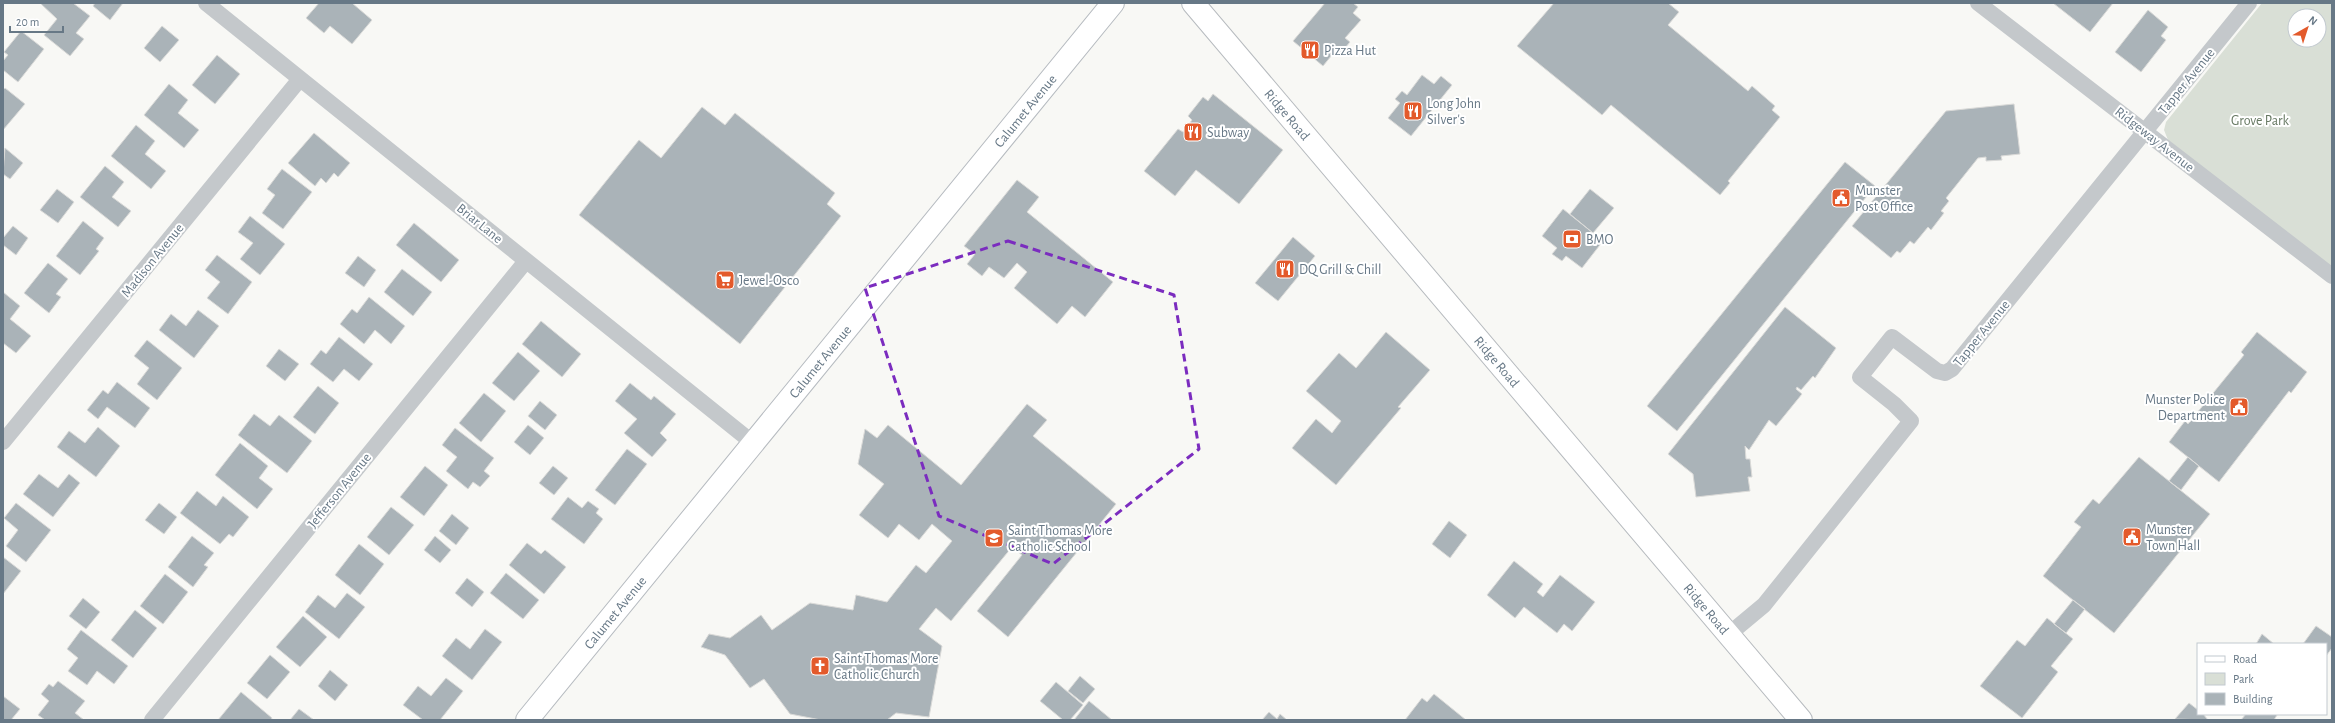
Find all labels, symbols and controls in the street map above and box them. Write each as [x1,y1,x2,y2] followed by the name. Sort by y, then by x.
[10,8,63,34] scale bar
[2287,8,2327,48] north arrow
[2307,14,2319,27] text: N
[16,16,39,28] text: 20 m
[1299,39,1321,61] restaurant icon: Pizza Hut
[1324,44,1377,58] place label: Pizza Hut
[2156,46,2218,117] street label: Tapper Avenue
[992,72,1060,150] street label: Calumet Avenue
[1261,87,1312,143] street label: Ridge Road
[1427,97,1481,127] place label: Long John Silver's
[1402,100,1424,122] restaurant icon: Long John Silver's
[2112,105,2197,175] street label: Ridgeway Avenue
[2231,114,2290,128] park label: Grove Park
[1182,121,1204,143] restaurant icon: Subway
[1207,126,1249,140] place label: Subway
[1855,184,1913,214] place label: Munster Post Office
[1830,187,1852,209] public building icon: Munster Post Office
[454,201,505,246] street label: Briar Lane
[119,221,187,300] street label: Madison Avenue
[1561,228,1583,250] bank icon: BMO
[1586,233,1614,247] place label: BMO
[1274,258,1296,280] restaurant icon: DQ Grill & Chill
[1299,263,1381,277] place label: DQ Grill & Chill
[714,269,736,291] supermarket icon: Jewel-Osco
[739,274,799,288] place label: Jewel-Osco
[1951,298,2013,369] street label: Tapper Avenue
[787,323,855,401] street label: Calumet Avenue
[1471,334,1522,390] street label: Ridge Road
[2145,393,2226,423] place label: Munster Police Department
[2228,396,2250,418] public building icon: Munster Police Department
[305,450,374,531] street label: Jefferson Avenue
[2146,523,2200,553] place label: Munster Town Hall
[1008,524,1113,554] place label: Saint Thomas More Catholic School
[2121,526,2143,548] public building icon: Munster Town Hall
[983,527,1005,549] school or university icon: Saint Thomas More Catholic School
[582,574,649,652] street label: Calumet Avenue
[1680,581,1731,637] street label: Ridge Road
[2197,643,2327,715] legend
[834,652,939,682] place label: Saint Thomas More Catholic Church
[2233,653,2257,665] text: Road
[809,655,831,677] church icon: Saint Thomas More Catholic Church
[2233,673,2254,685] text: Park
[2233,693,2273,705] text: Building

